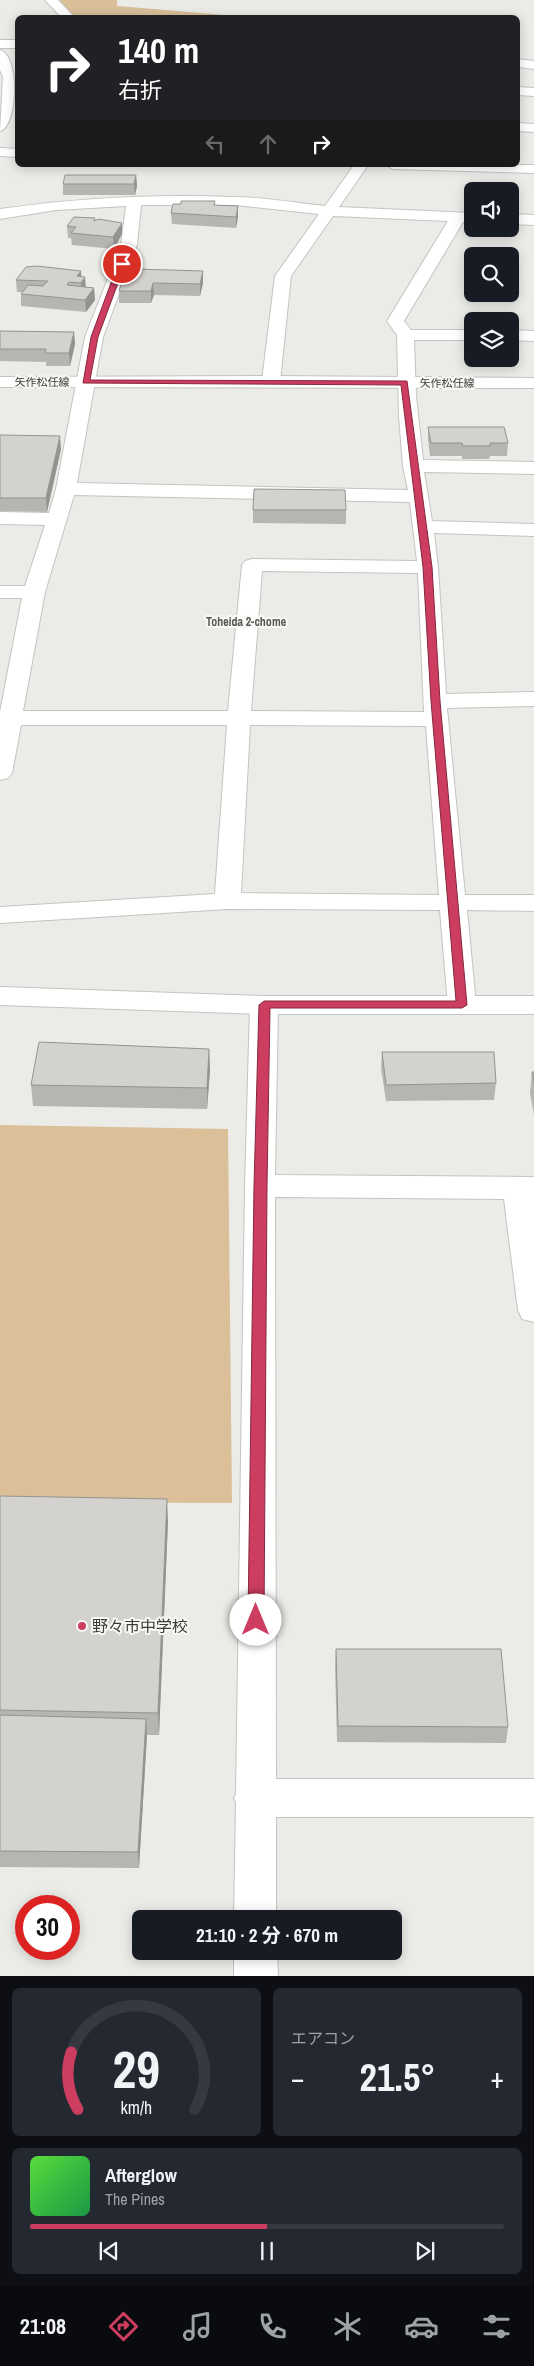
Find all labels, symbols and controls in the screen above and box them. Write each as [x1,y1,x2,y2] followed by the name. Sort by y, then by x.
[118,27,199,74] text: 140 m
[35,35,100,100] icon: right
[118,75,162,105] text: 右折
[201,130,229,158] icon: left
[254,130,282,158] icon: ahead
[307,130,335,158] icon: right
[464,182,519,367] map controls
[464,182,519,237] button: sound
[101,243,143,285] pin
[464,247,519,302] button: search
[108,250,136,278] icon: arrive
[464,312,519,367] button: layers
[15,375,70,389] street label: 矢作松任線
[420,376,475,390] street label: 矢作松任線
[206,614,287,630] district label: Toheida 2-chome
[229,1593,281,1645] position arrow
[92,1615,188,1637] place label: 野々市中学校
[76,1620,88,1632] marker: 野々市中学校
[15,1895,80,1960] speed limit sign: 30
[196,1922,338,1948] text: 21:10 · 2 分 · 670 m
[291,2027,355,2049] text: エアコン
[113,2034,160,2104] text: 29
[360,2052,435,2103] text: 21.5°
[291,2059,304,2097] text: −
[491,2059,504,2097] text: +
[121,2096,152,2120] text: km/h
[105,2162,177,2188] text: Afterglow
[105,2188,165,2210] text: The Pines
[95,2237,123,2265] icon: previous
[253,2237,281,2265] icon: pause
[411,2237,439,2265] icon: next
[106,2309,141,2344] icon: directions
[180,2309,215,2344] icon: music
[255,2309,290,2344] icon: phone
[330,2309,365,2344] icon: climate
[404,2309,439,2344] icon: car
[479,2309,514,2344] icon: filters
[20,2311,66,2341] text: 21:08

